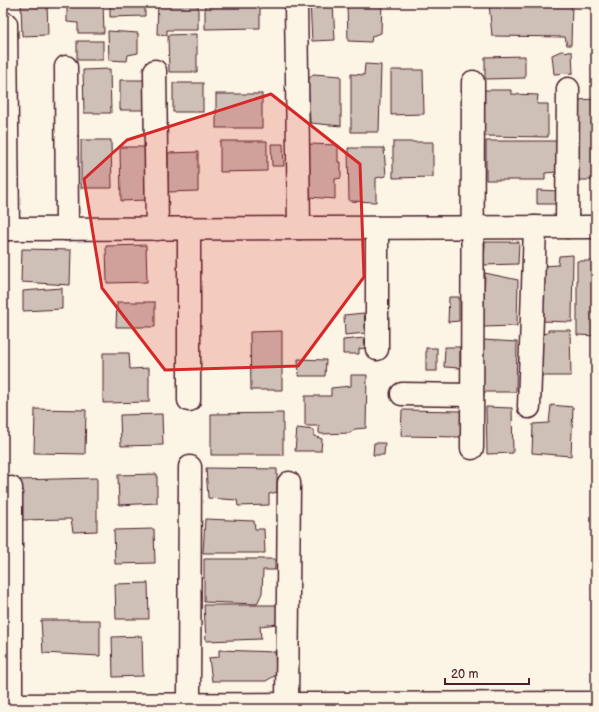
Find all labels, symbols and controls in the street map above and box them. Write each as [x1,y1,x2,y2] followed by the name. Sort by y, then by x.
[445,660,529,686] scale bar
[451,667,478,682] text: 20 m

